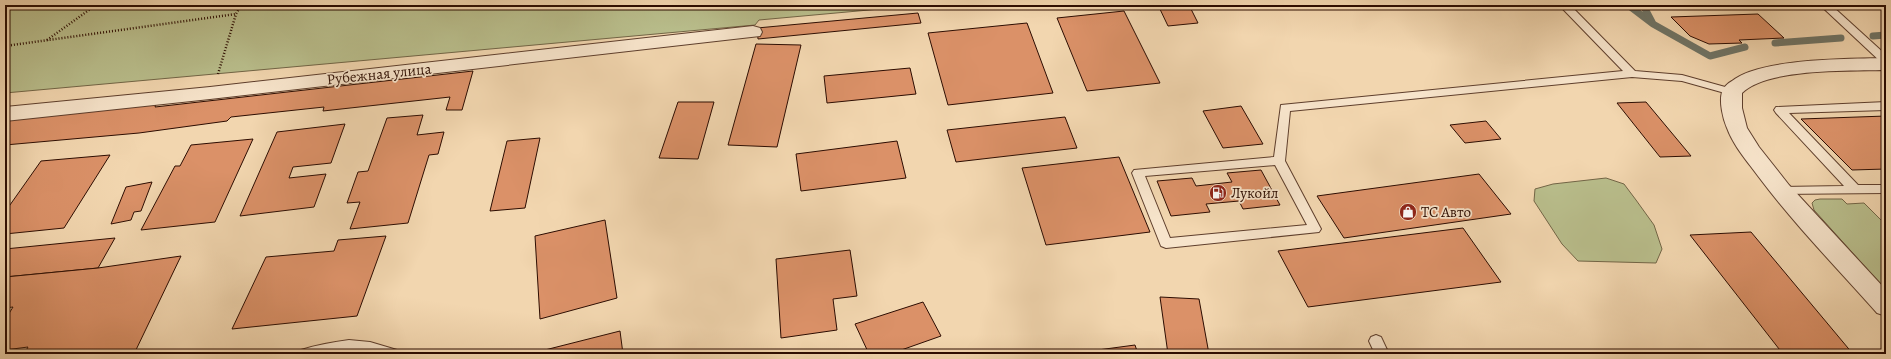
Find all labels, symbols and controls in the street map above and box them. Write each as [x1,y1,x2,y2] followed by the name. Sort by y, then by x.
[326,59,432,89] street label: Рубежная улица
[1208,183,1228,203] fuel station icon: Лукойл
[1231,183,1278,203] place label: Лукойл
[1398,202,1418,222] shop icon: ТС Авто
[1421,202,1471,222] place label: ТС Авто

